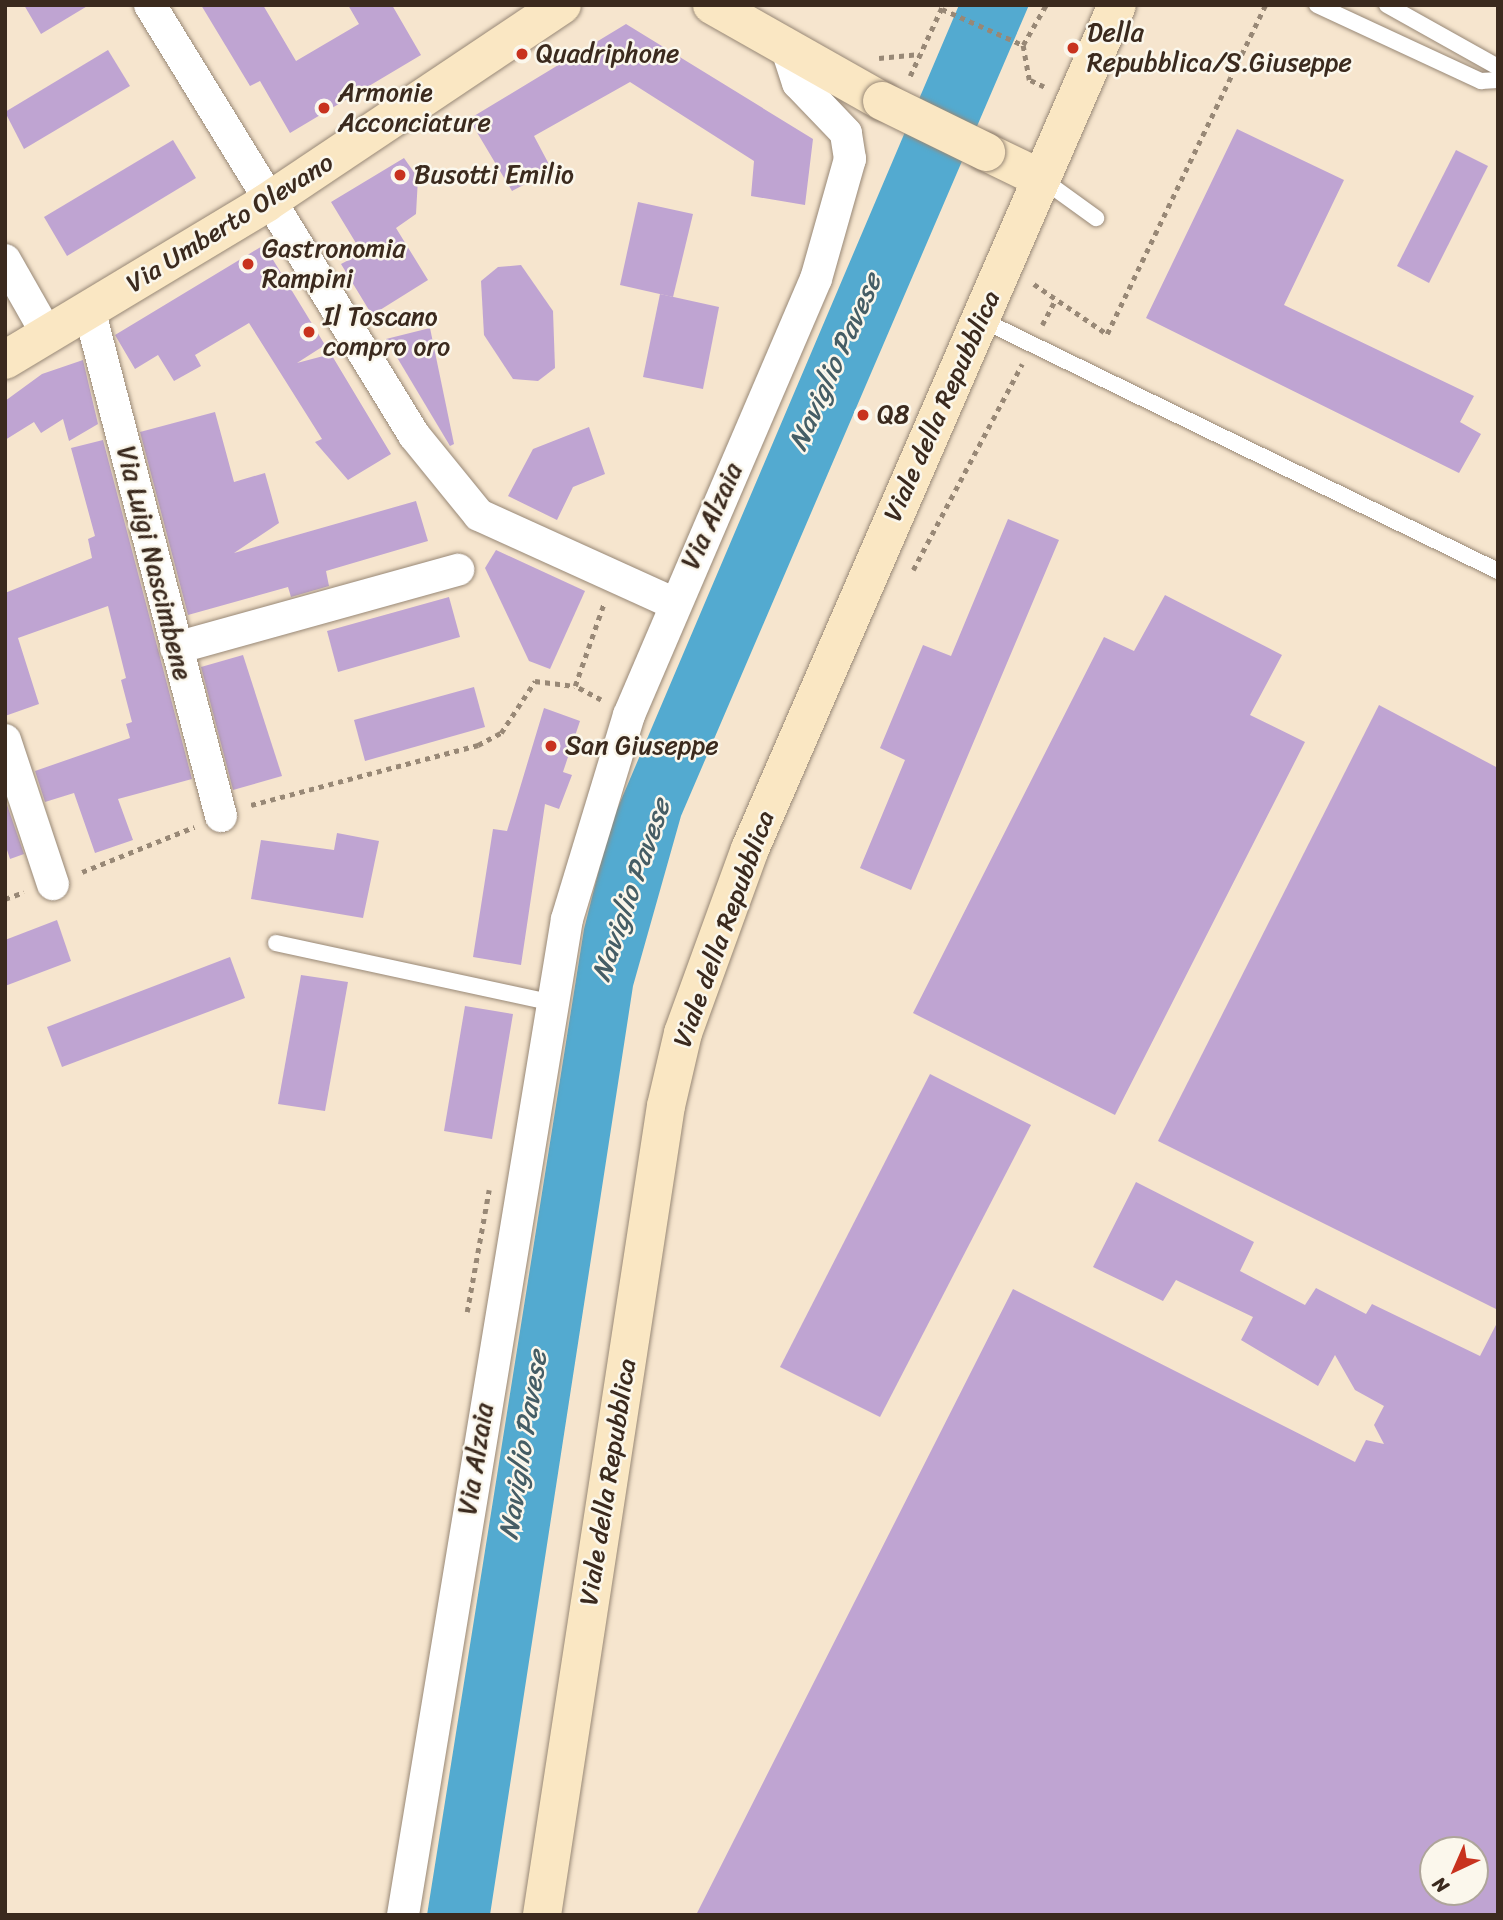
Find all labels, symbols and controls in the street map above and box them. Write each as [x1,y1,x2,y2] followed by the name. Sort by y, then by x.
[1087,17,1352,78] place label: Della Repubblica/S.Giuseppe
[536,38,679,70] place label: Quadriphone
[1065,40,1081,56] marker: Della Repubblica/S.Giuseppe
[514,46,530,62] marker: Quadriphone
[338,77,491,138] place label: Armonie Acconciature
[316,100,332,116] marker: Armonie Acconciature
[121,147,339,299] street label: Via Umberto Olevano
[414,159,574,191] place label: Busotti Emilio
[392,167,408,183] marker: Busotti Emilio
[262,233,406,294] place label: Gastronomia Rampini
[240,256,256,272] marker: Gastronomia Rampini
[781,268,889,456] water label: Naviglio Pavese
[877,286,1007,526] street label: Viale della Repubblica
[323,301,451,362] place label: Il Toscano compro oro
[301,324,317,340] marker: Il Toscano compro oro
[877,399,910,431] place label: Q8
[855,407,871,423] marker: Q8
[110,443,198,683] street label: Via Luigi Nascimbene
[675,458,749,574] street label: Via Alzaia
[565,730,718,762] place label: San Giuseppe
[543,738,559,754] marker: San Giuseppe
[584,795,678,985] water label: Naviglio Pavese
[667,807,781,1051] street label: Viale della Repubblica
[492,1348,554,1542] water label: Naviglio Pavese
[573,1356,643,1608] street label: Viale della Repubblica
[452,1401,500,1517] street label: Via Alzaia
[1419,1836,1489,1906] north arrow
[1424,1869,1457,1901] text: N

